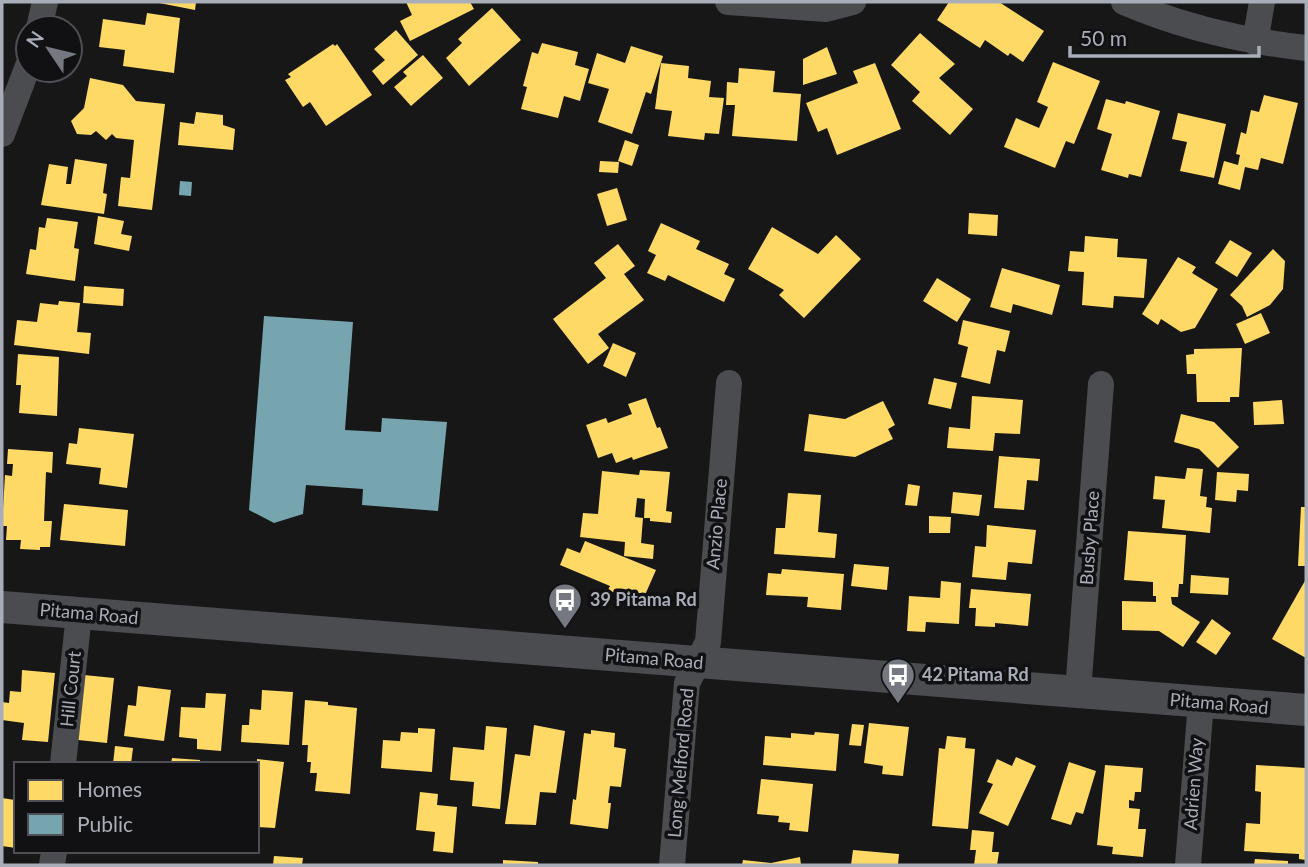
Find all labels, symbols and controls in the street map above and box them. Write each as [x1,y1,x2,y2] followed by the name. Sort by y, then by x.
[14,14,84,84] north arrow
[1070,14,1259,58] scale bar
[1080,25,1127,50] text: 50 m
[21,26,48,52] text: N
[701,477,731,570] street label: Anzio Place
[1075,490,1103,586] street label: Busby Place
[546,581,584,630] bus stop icon: 39 Pitama Rd
[590,588,697,610] place label: 39 Pitama Rd
[39,598,139,628] street label: Pitama Road
[604,643,704,673] street label: Pitama Road
[55,649,85,728] street label: Hill Court
[879,656,917,705] bus stop icon: 42 Pitama Rd
[922,663,1029,685] place label: 42 Pitama Rd
[663,687,697,839] street label: Long Melford Road
[1169,688,1269,718] street label: Pitama Road
[1179,736,1207,831] street label: Adrien Way
[14,762,259,853] legend
[77,776,142,801] text: Homes
[77,811,133,836] text: Public

